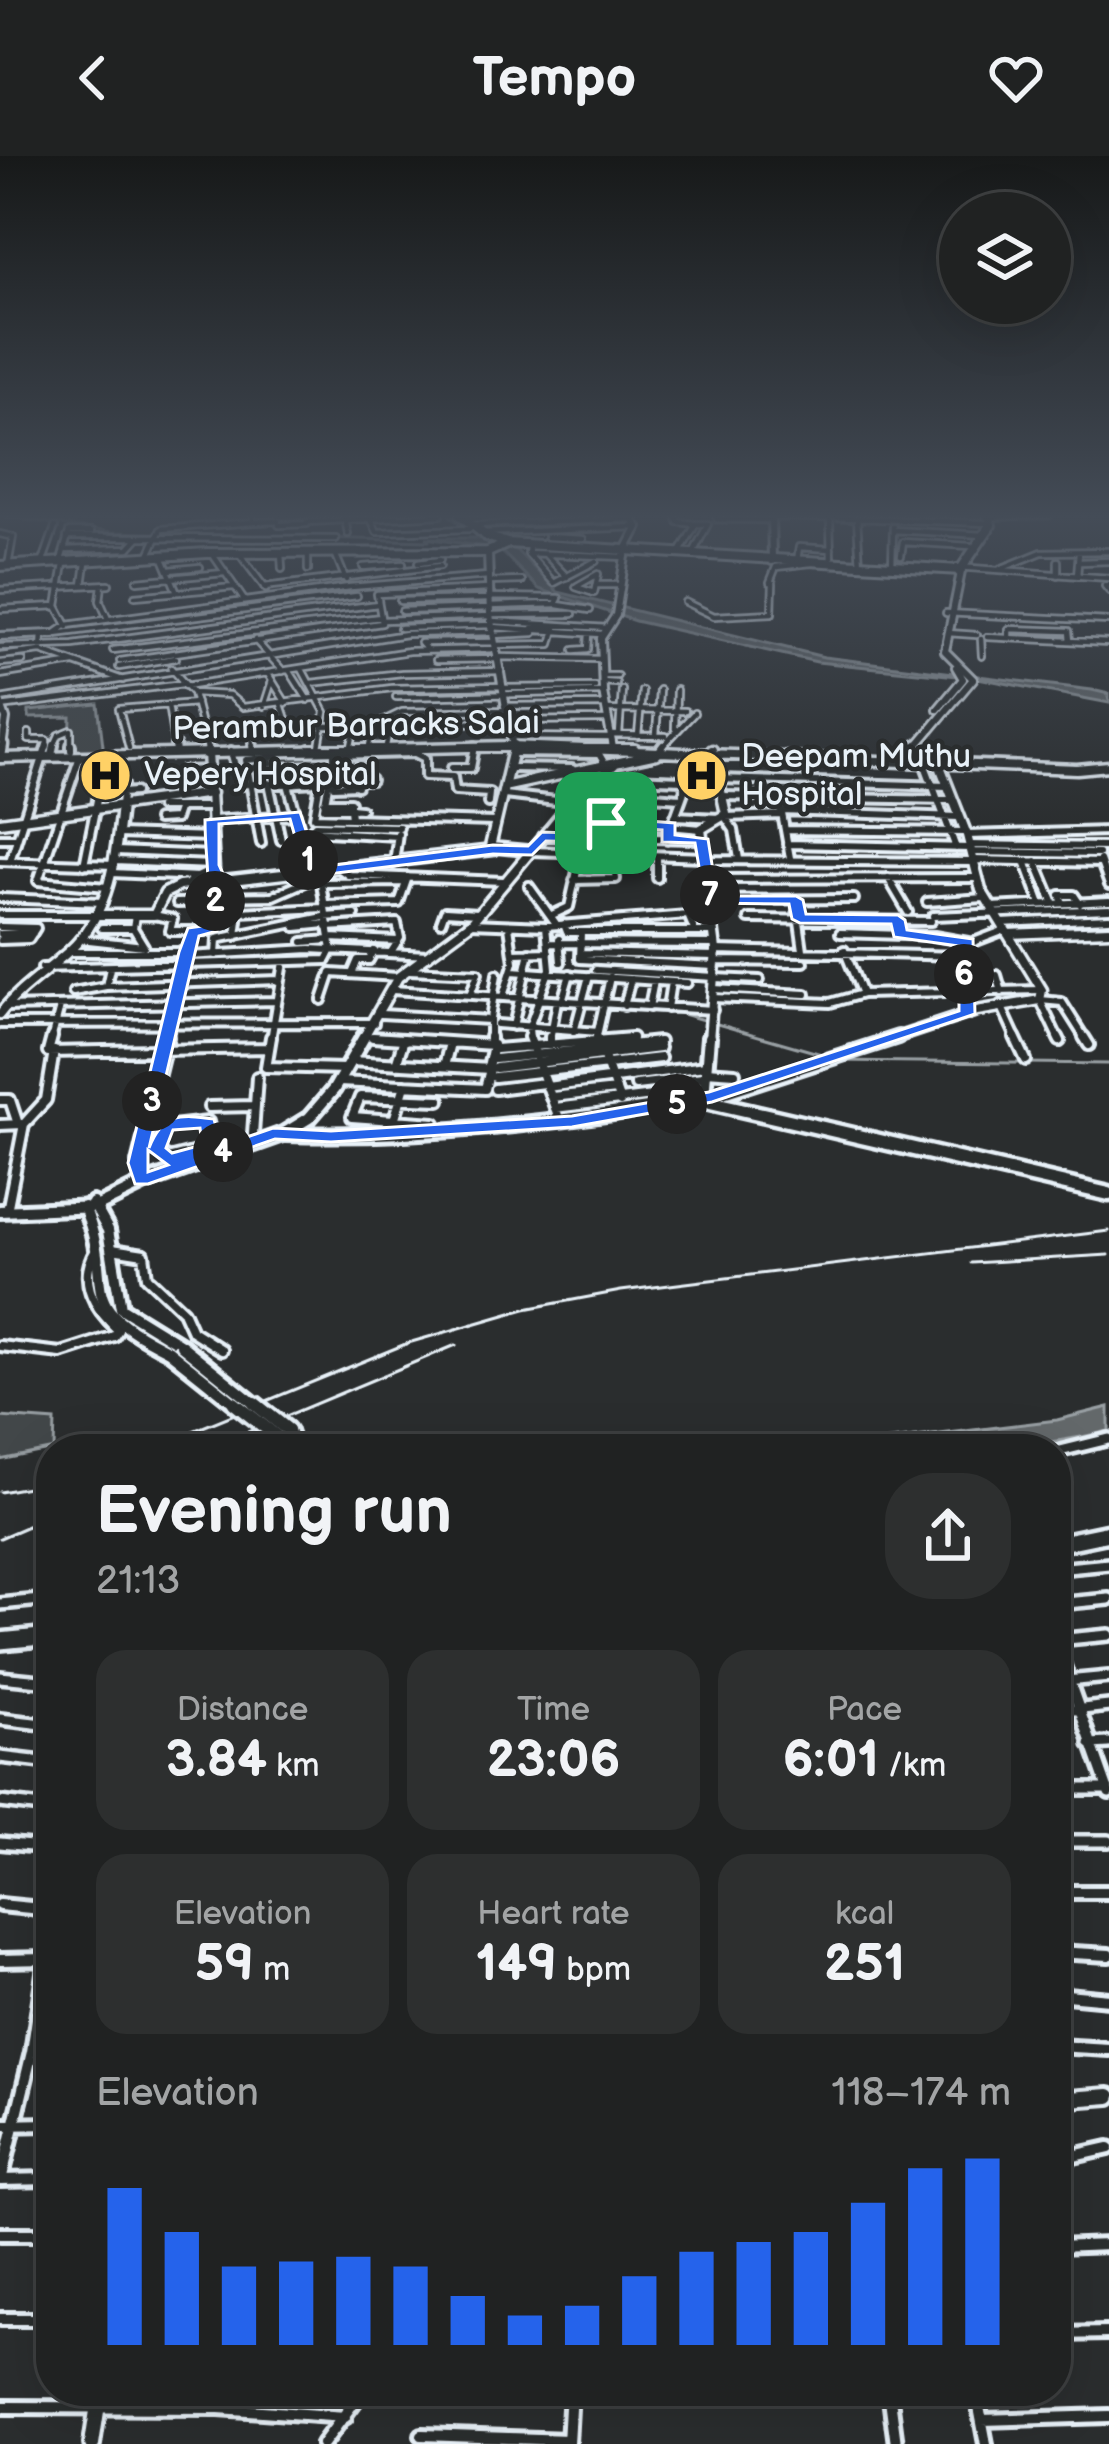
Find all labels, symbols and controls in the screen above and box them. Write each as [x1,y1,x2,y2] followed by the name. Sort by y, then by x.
[60,45,126,111] icon: back
[983,45,1049,111] icon: heart
[473,46,636,111] text: Tempo
[939,192,1071,324] map controls
[939,192,1071,324] button: layers
[172,703,540,749] street label: Perambur Barracks Salai
[741,737,971,815] place label: Deepam Muthu Hospital
[77,747,133,803] hospital icon: Vepery Hospital
[674,748,730,804] hospital icon: Deepam Muthu Hospital
[144,755,377,795] place label: Vepery Hospital
[555,772,657,874] pin
[573,790,639,856] icon: arrive
[278,830,338,890] pin: 1
[301,840,315,880] text: 1
[680,865,740,925] pin: 7
[185,871,245,931] pin: 2
[701,875,719,915] text: 7
[205,881,225,921] text: 2
[934,944,994,1004] pin: 6
[954,954,974,994] text: 6
[122,1071,182,1131] pin: 3
[647,1074,707,1134] pin: 5
[142,1081,162,1121] text: 3
[667,1084,687,1124] text: 5
[193,1122,253,1182] pin: 4
[213,1132,233,1172] text: 4
[96,1473,452,1552] text: Evening run
[885,1473,1011,1599] button: share
[96,1558,180,1605] text: 21:13
[177,1690,308,1730] text: Distance
[517,1690,590,1730] text: Time
[827,1690,902,1730] text: Pace
[165,1730,267,1791] text: 3.84
[487,1730,620,1791] text: 23:06
[783,1730,879,1791] text: 6:01
[267,1746,320,1786] text: km
[879,1746,946,1786] text: /km
[174,1894,311,1934] text: Elevation
[477,1894,630,1934] text: Heart rate
[835,1894,894,1934] text: kcal
[195,1934,254,1995] text: 59
[476,1934,557,1995] text: 149
[824,1934,905,1995] text: 251
[254,1950,290,1990] text: m
[557,1950,631,1990] text: bpm
[96,2070,259,2117] text: Elevation
[832,2070,1011,2117] text: 118–174 m

